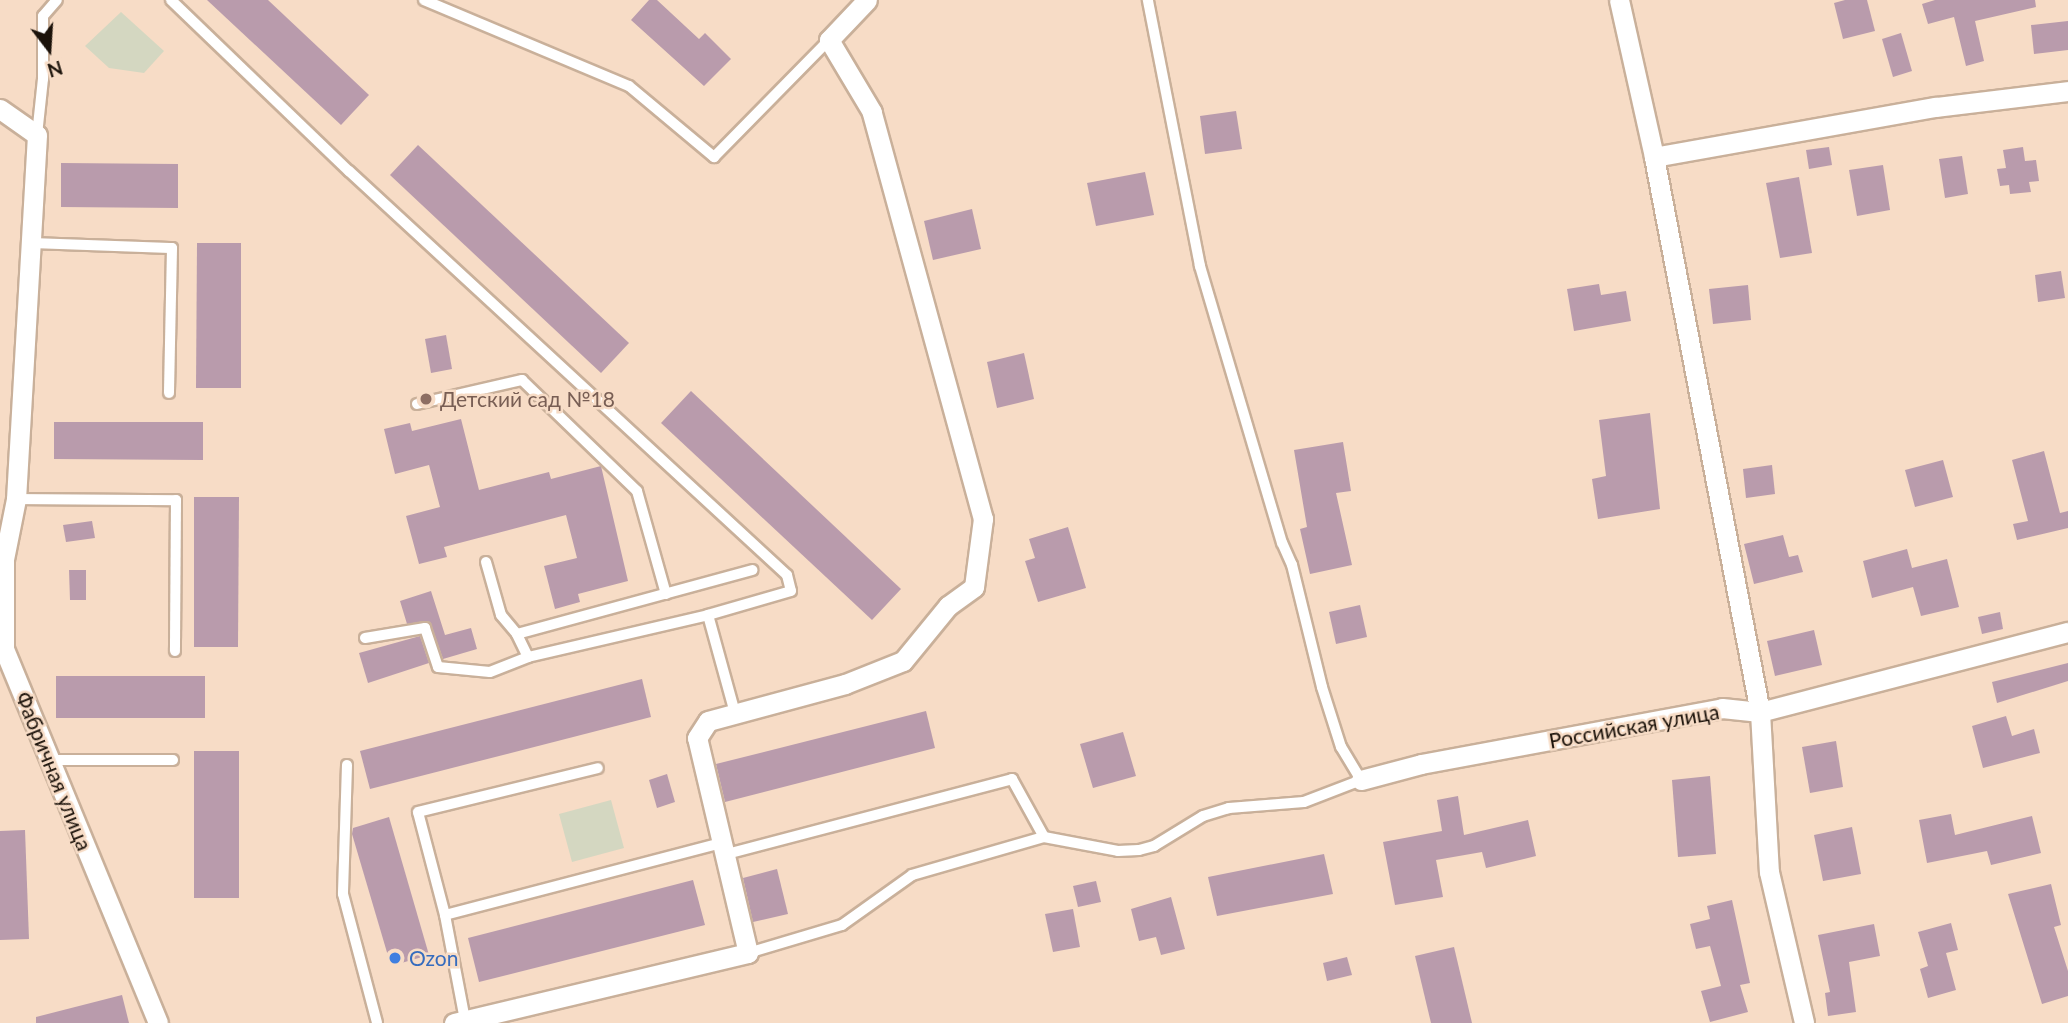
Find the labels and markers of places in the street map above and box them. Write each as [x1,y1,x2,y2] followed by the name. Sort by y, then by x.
[440,386,615,412] place label: Детский сад №18
[418,391,434,407] marker: Детский сад №18
[409,945,458,971] place label: Ozon
[387,950,403,966] marker: Ozon

